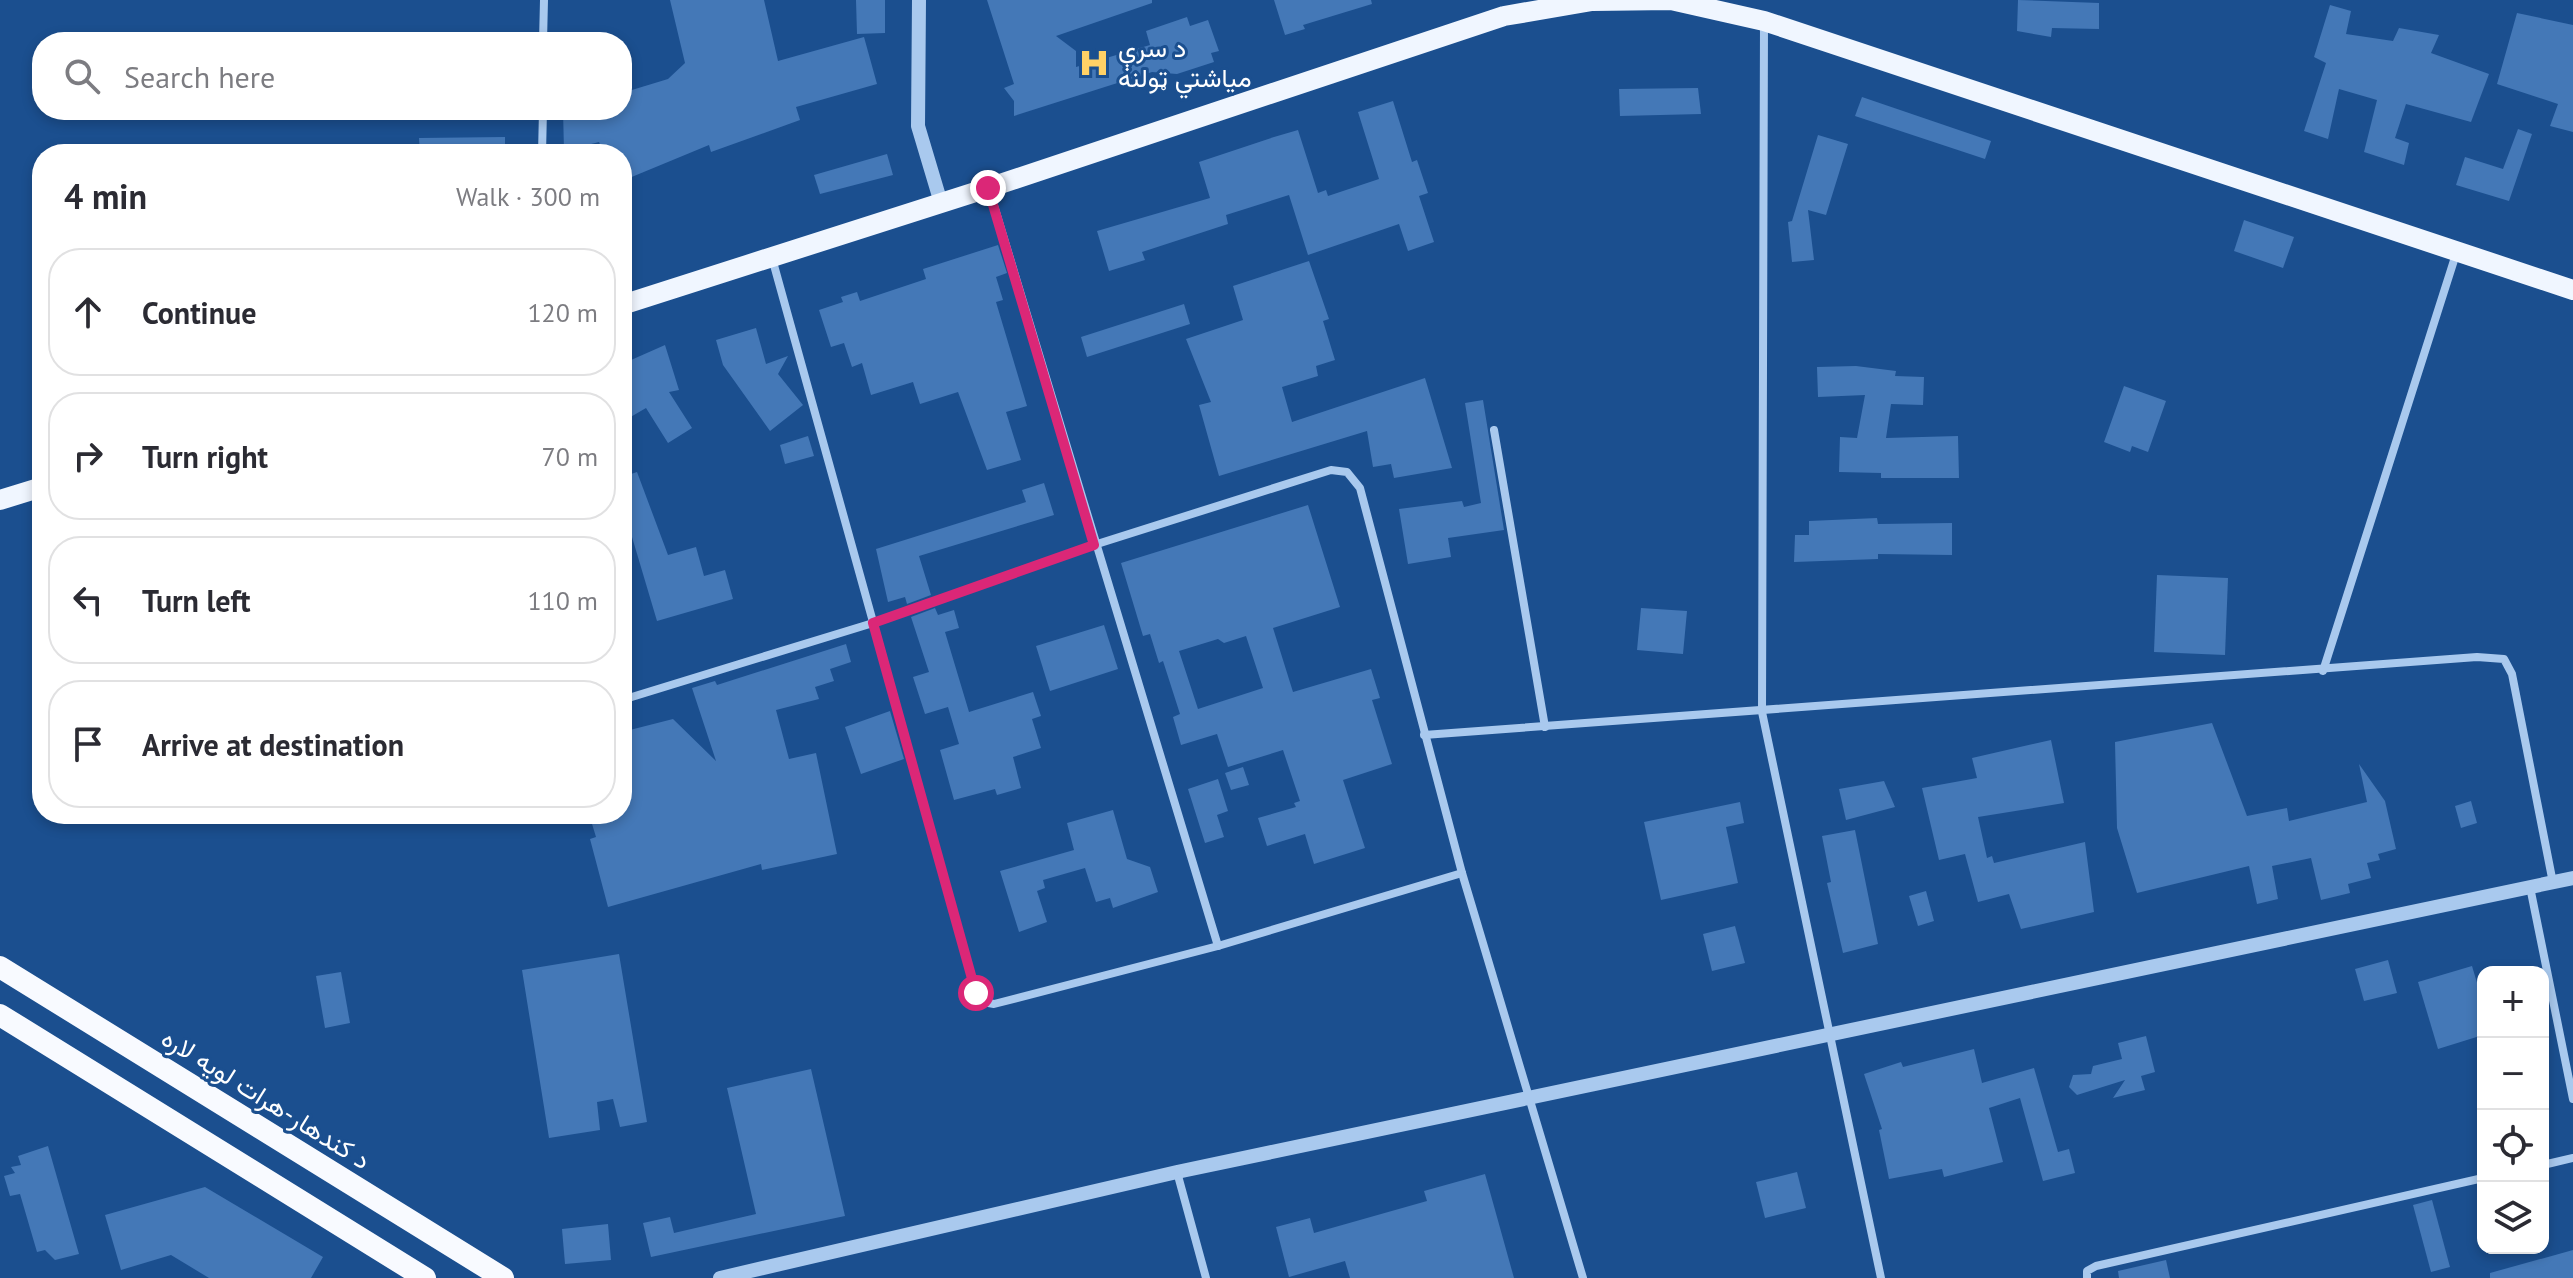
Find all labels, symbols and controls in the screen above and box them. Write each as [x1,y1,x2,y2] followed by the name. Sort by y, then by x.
[1118,31,1252,99] place label: د سرې مياشتي ټولنه
[32,32,632,120] search box
[1077,46,1111,80] hospital icon: د سرې مياشتي ټولنه
[60,54,104,98] icon: search
[124,57,275,96] text: Search here
[970,170,1006,206] route end
[64,174,147,218] text: 4 min
[456,180,600,213] text: Walk · 300 m
[66,290,110,334] icon: ahead
[142,293,256,332] text: Continue
[527,296,598,329] text: 120 m
[66,434,110,478] icon: right
[142,437,268,476] text: Turn right
[542,440,598,473] text: 70 m
[66,578,110,622] icon: left
[142,581,250,620] text: Turn left
[527,584,598,617] text: 110 m
[66,722,110,766] icon: arrive
[142,725,404,764] text: Arrive at destination
[2477,966,2549,1254] map controls
[2477,966,2549,1038] button: +
[958,975,994,1011] route start
[156,1021,377,1176] street label: د کندهار-هرات لويه لاره
[2477,1038,2549,1110] button: −
[2477,1110,2549,1182] button: locate
[2477,1182,2549,1254] button: layers

